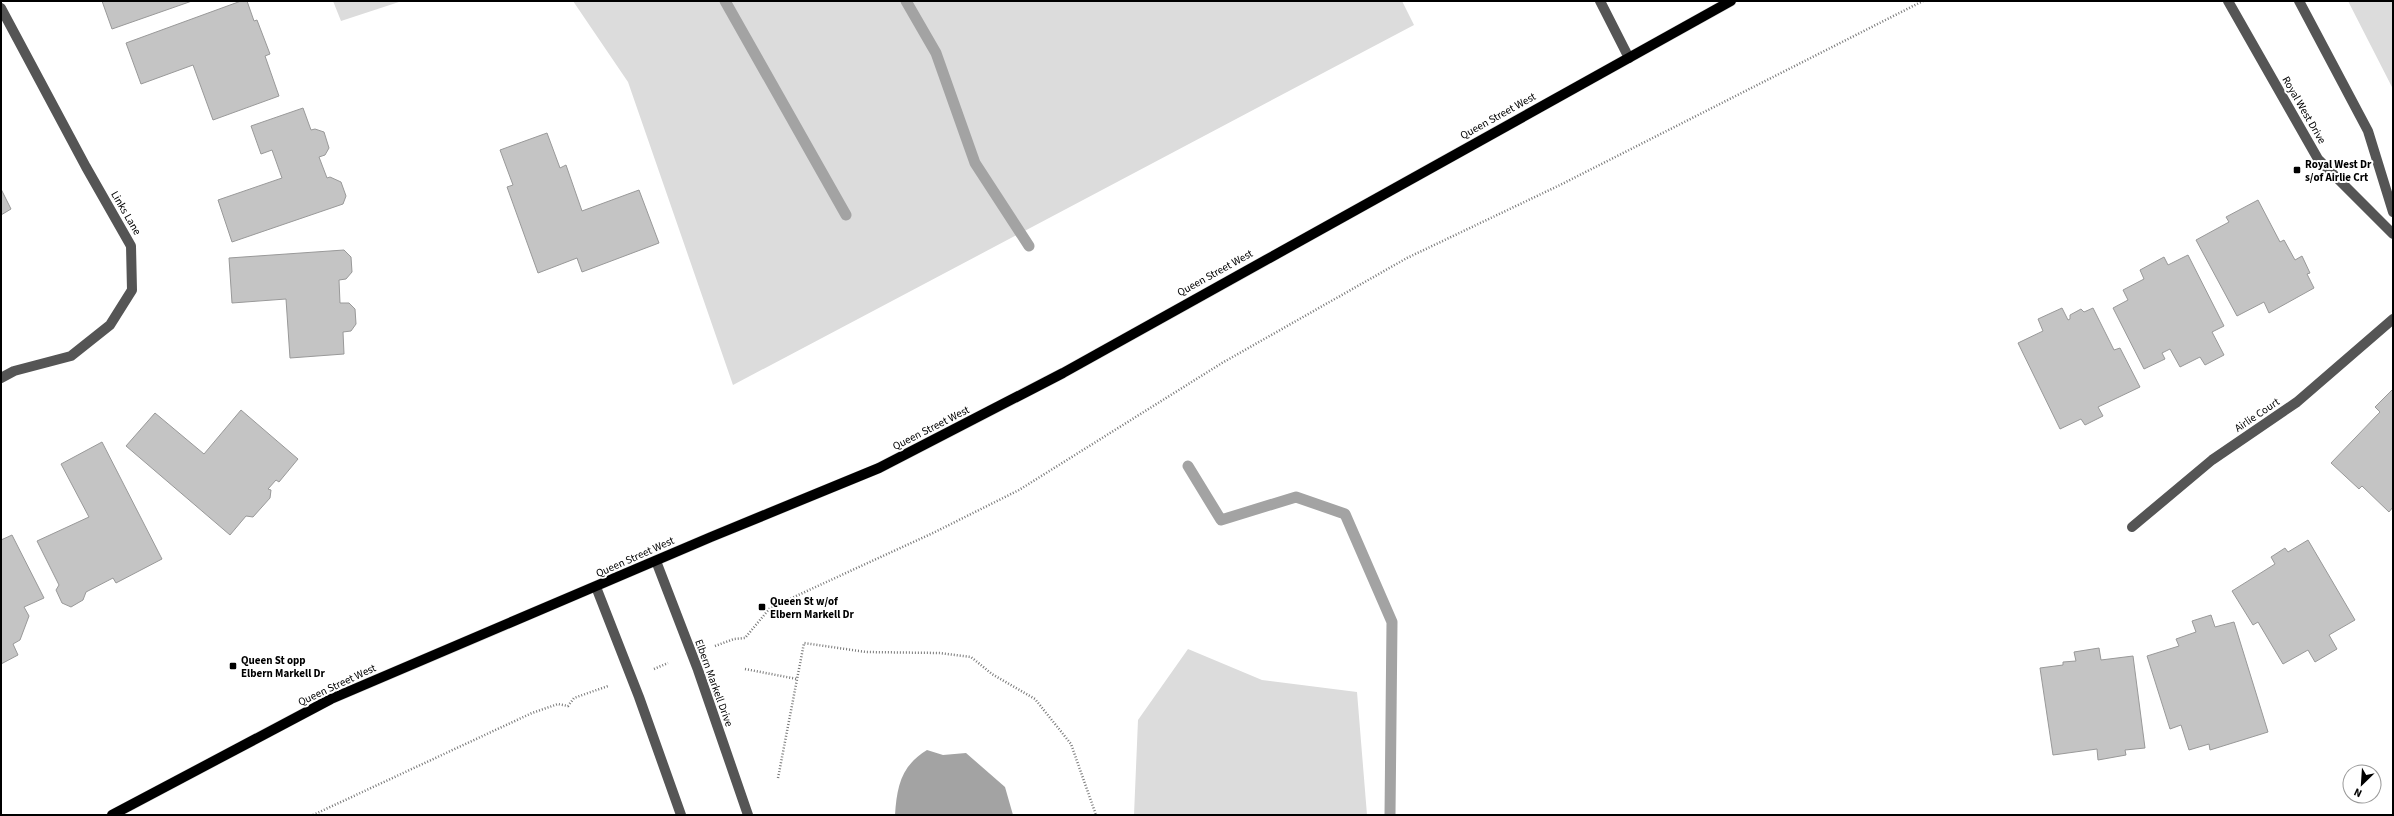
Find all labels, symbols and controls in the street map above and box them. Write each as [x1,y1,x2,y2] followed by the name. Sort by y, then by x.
[2279,73,2330,147] street label: Royal West Drive
[1457,89,1539,143] street label: Queen Street West
[2305,157,2372,185] place label: Royal West Dr s/of Airlie Crt
[2292,165,2302,175] marker: Royal West Dr s/of Airlie Crt
[107,188,145,238] street label: Links Lane
[1174,246,1256,300] street label: Queen Street West
[2231,394,2283,436] street label: Airlie Court
[890,402,972,454] street label: Queen Street West
[593,533,677,581] street label: Queen Street West
[770,594,854,622] place label: Queen St w/of Elbern Markell Dr
[757,602,767,612] marker: Queen St w/of Elbern Markell Dr
[691,637,737,729] street label: Elbern Markell Drive
[241,653,325,681] place label: Queen St opp Elbern Markell Dr
[296,660,379,710] street label: Queen Street West
[228,661,238,671] marker: Queen St opp Elbern Markell Dr
[2342,764,2382,804] north arrow
[2351,784,2364,801] text: N

